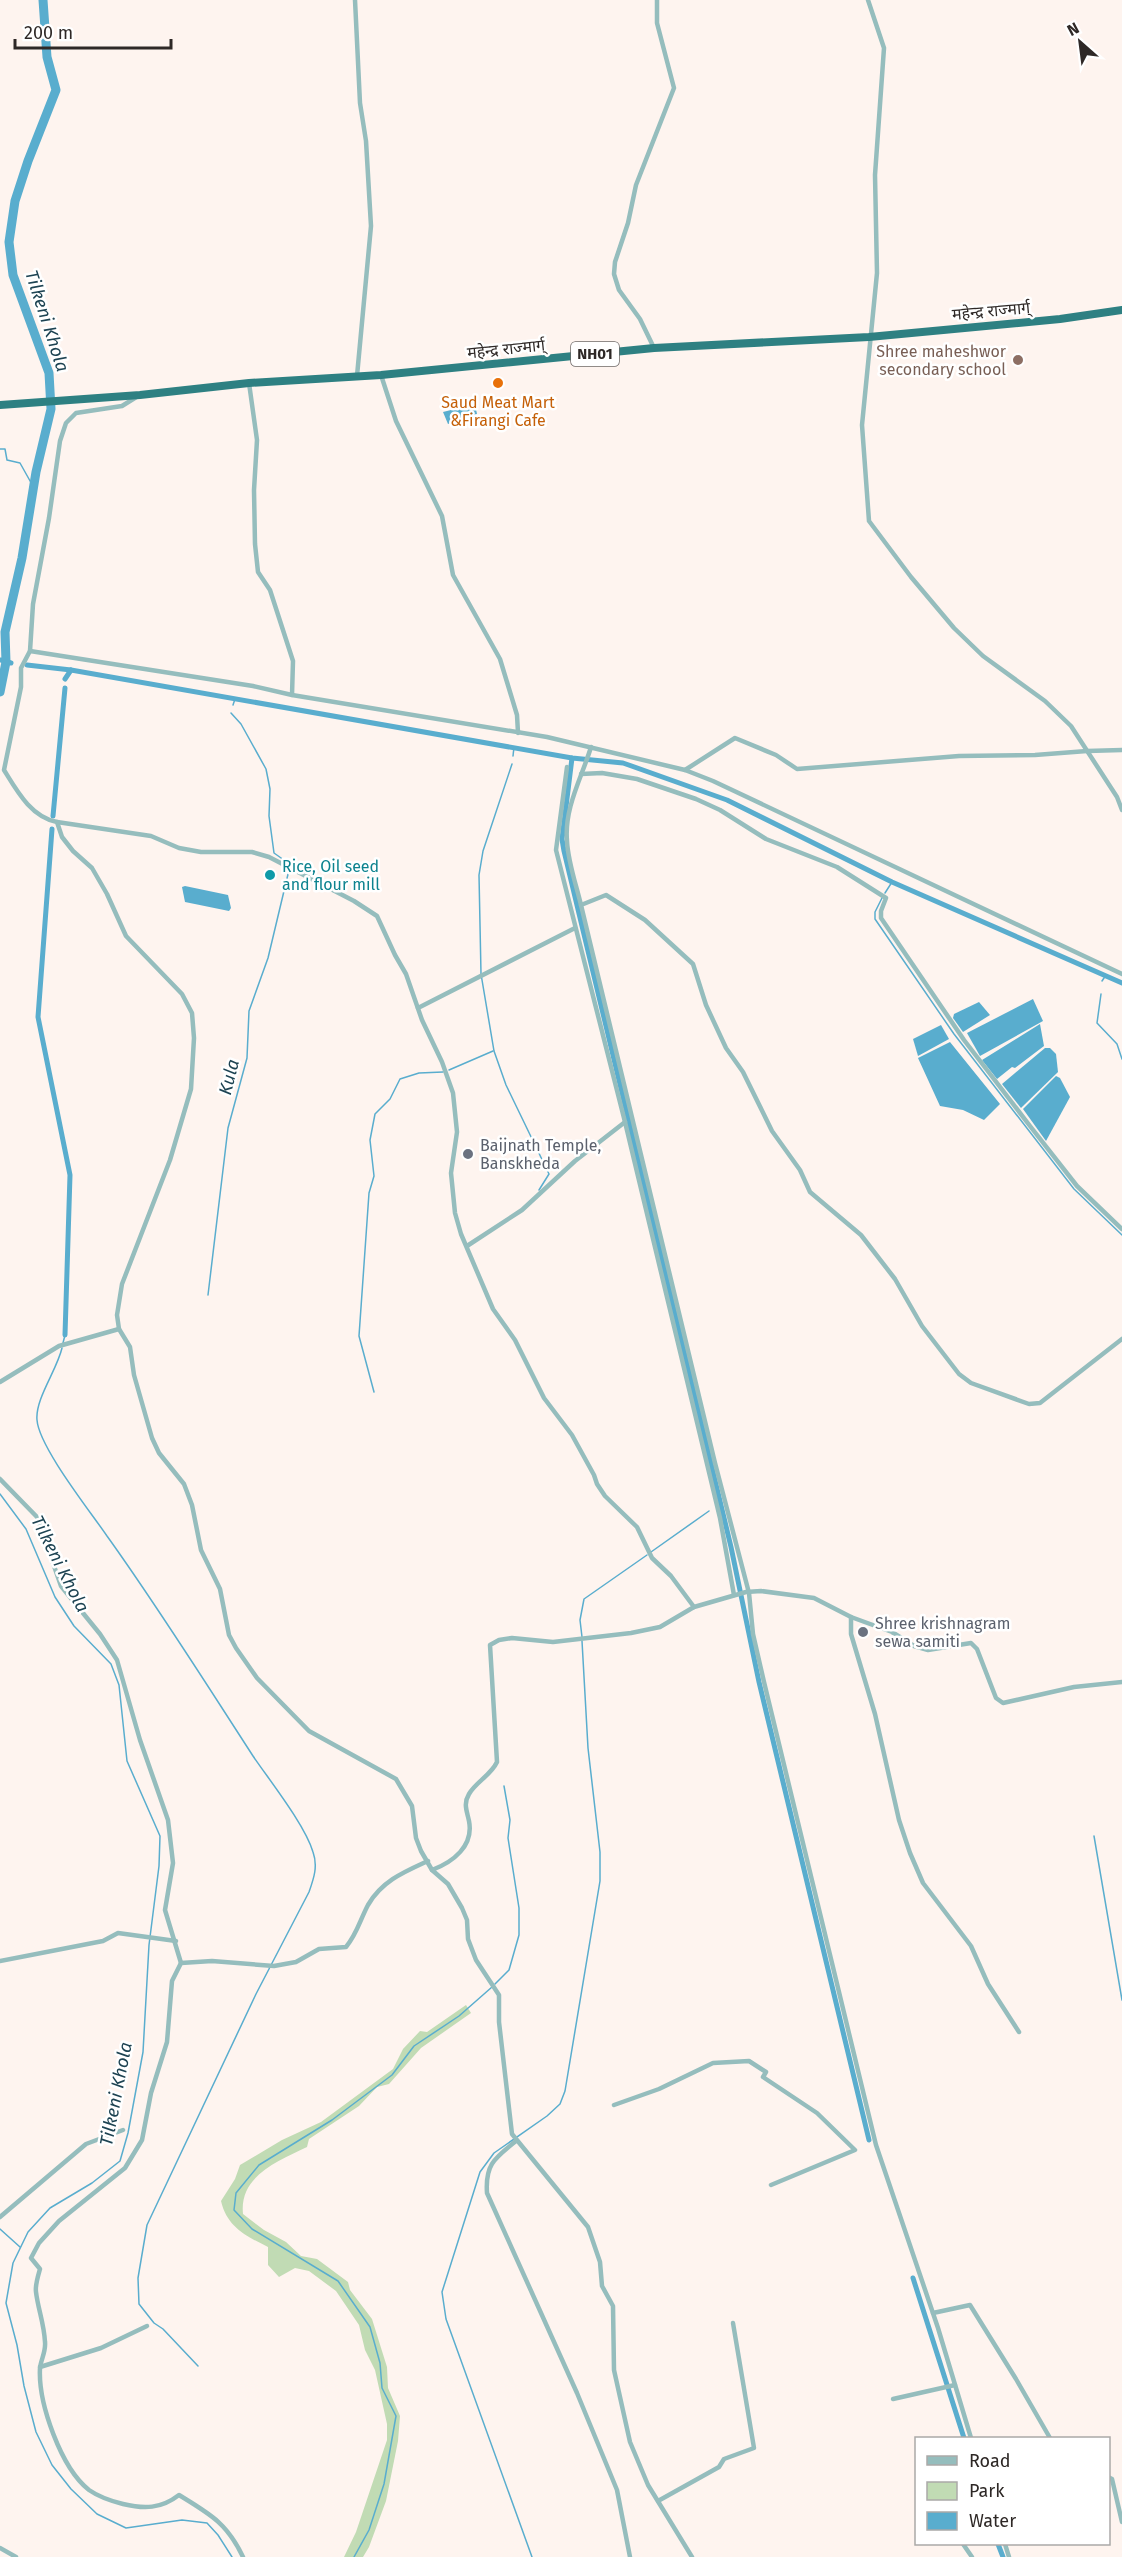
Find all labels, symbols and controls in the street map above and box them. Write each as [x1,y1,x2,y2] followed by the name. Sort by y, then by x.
[15,12,171,50] scale bar
[1050,12,1110,72] north arrow
[1064,18,1082,40] text: N
[24,22,73,44] text: 200 m
[20,268,74,374] water label: Tilkeni Khola
[951,298,1034,325] street label: महेन्द्र राज्मार्ग्
[466,335,549,364] street label: महेन्द्र राज्मार्ग्
[571,342,619,366] road number: NH01
[876,342,1007,379] place label: Shree maheshwor secondary school
[1011,353,1025,367] marker: Shree maheshwor secondary school
[491,376,505,390] marker: Saud Meat Mart &Firangi Cafe
[441,393,555,430] place label: Saud Meat Mart &Firangi Cafe
[282,857,380,894] place label: Rice, Oil seed and flour mill
[263,868,277,882] marker: Rice, Oil seed and flour mill
[214,1057,244,1097] water label: Kula
[480,1136,601,1173] place label: Baijnath Temple, Banskheda
[461,1147,475,1161] marker: Baijnath Temple, Banskheda
[26,1512,94,1616] water label: Tilkeni Khola
[875,1614,1010,1651] place label: Shree krishnagram sewa samiti
[856,1625,870,1639] marker: Shree krishnagram sewa samiti
[95,2040,137,2148] water label: Tilkeni Khola
[915,2437,1110,2545] legend
[969,2450,1011,2472] text: Road
[969,2480,1005,2502] text: Park
[969,2510,1016,2532] text: Water

